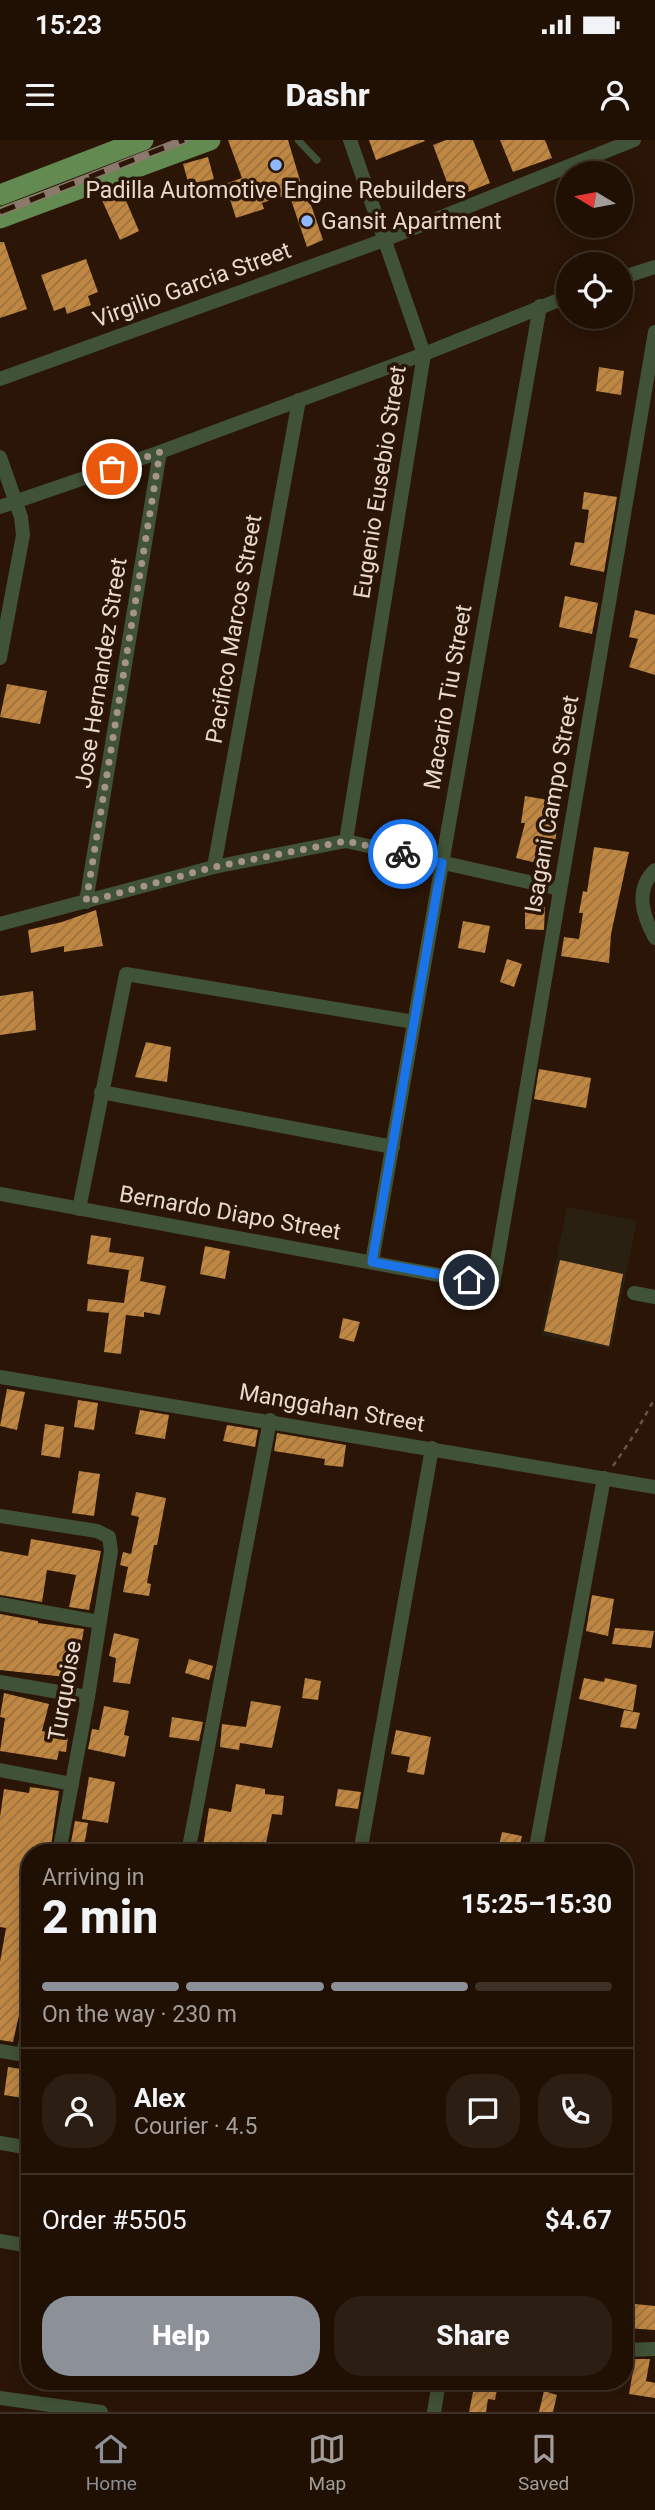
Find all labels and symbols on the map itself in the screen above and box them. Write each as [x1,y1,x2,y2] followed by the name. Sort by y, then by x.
[268,157,284,173] marker: Padilla Automotive Engine Rebuilders
[556,161,634,238] north arrow
[85,177,467,204] place label: Padilla Automotive Engine Rebuilders
[321,208,501,235] place label: Gansit Apartment
[299,213,315,229] marker: Gansit Apartment
[89,237,295,333] street label: Virgilio Garcia Street
[348,364,412,600] street label: Eugenio Eusebio Street
[82,439,142,499] pin
[201,513,267,745] street label: Pacifico Marcos Street
[69,556,133,790] street label: Jose Hernandez Street
[418,602,478,792] street label: Macario Tiu Street
[520,693,584,915] street label: Isagani Campo Street
[368,819,438,889] courier
[117,1180,343,1246] street label: Bernardo Diapo Street
[439,1250,499,1310] pin
[237,1378,427,1438] street label: Manggahan Street
[43,1639,87,1743] street label: Turquoise

